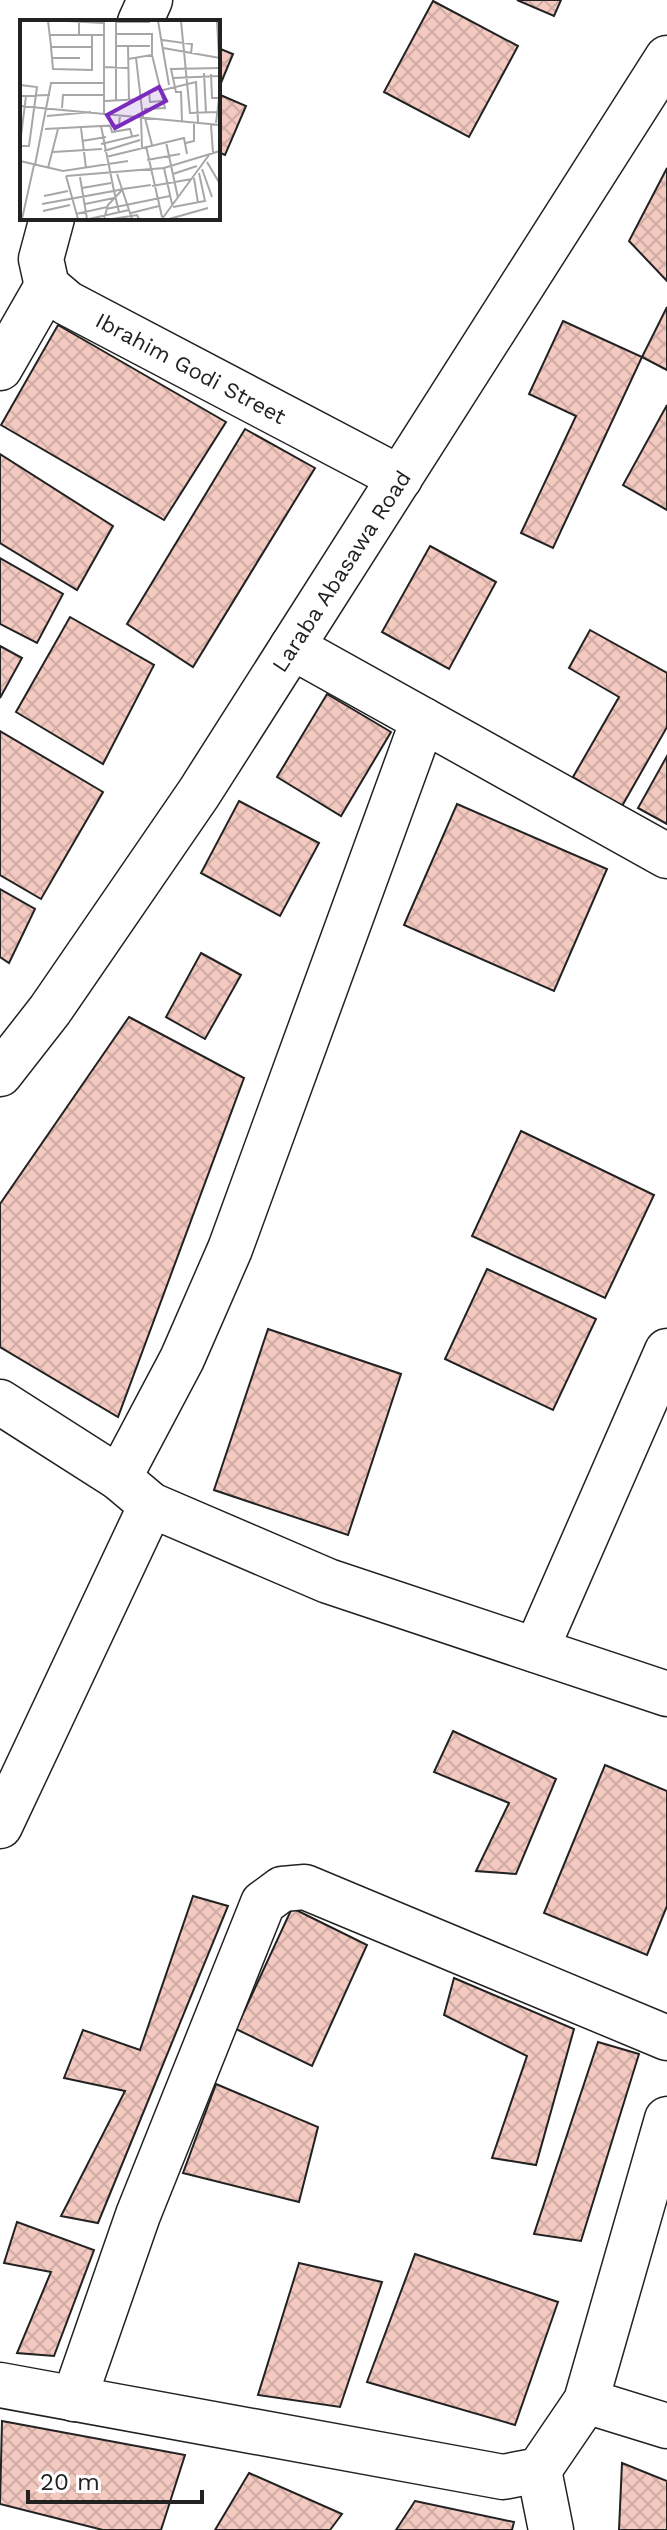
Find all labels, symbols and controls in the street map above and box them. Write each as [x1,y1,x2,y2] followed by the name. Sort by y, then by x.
[20,20,220,220] inset map
[91,308,290,429] street label: Ibrahim Godi Street
[267,466,416,677] street label: Laraba Abasawa Road
[28,2454,202,2504] scale bar
[40,2468,100,2496] text: 20 m

